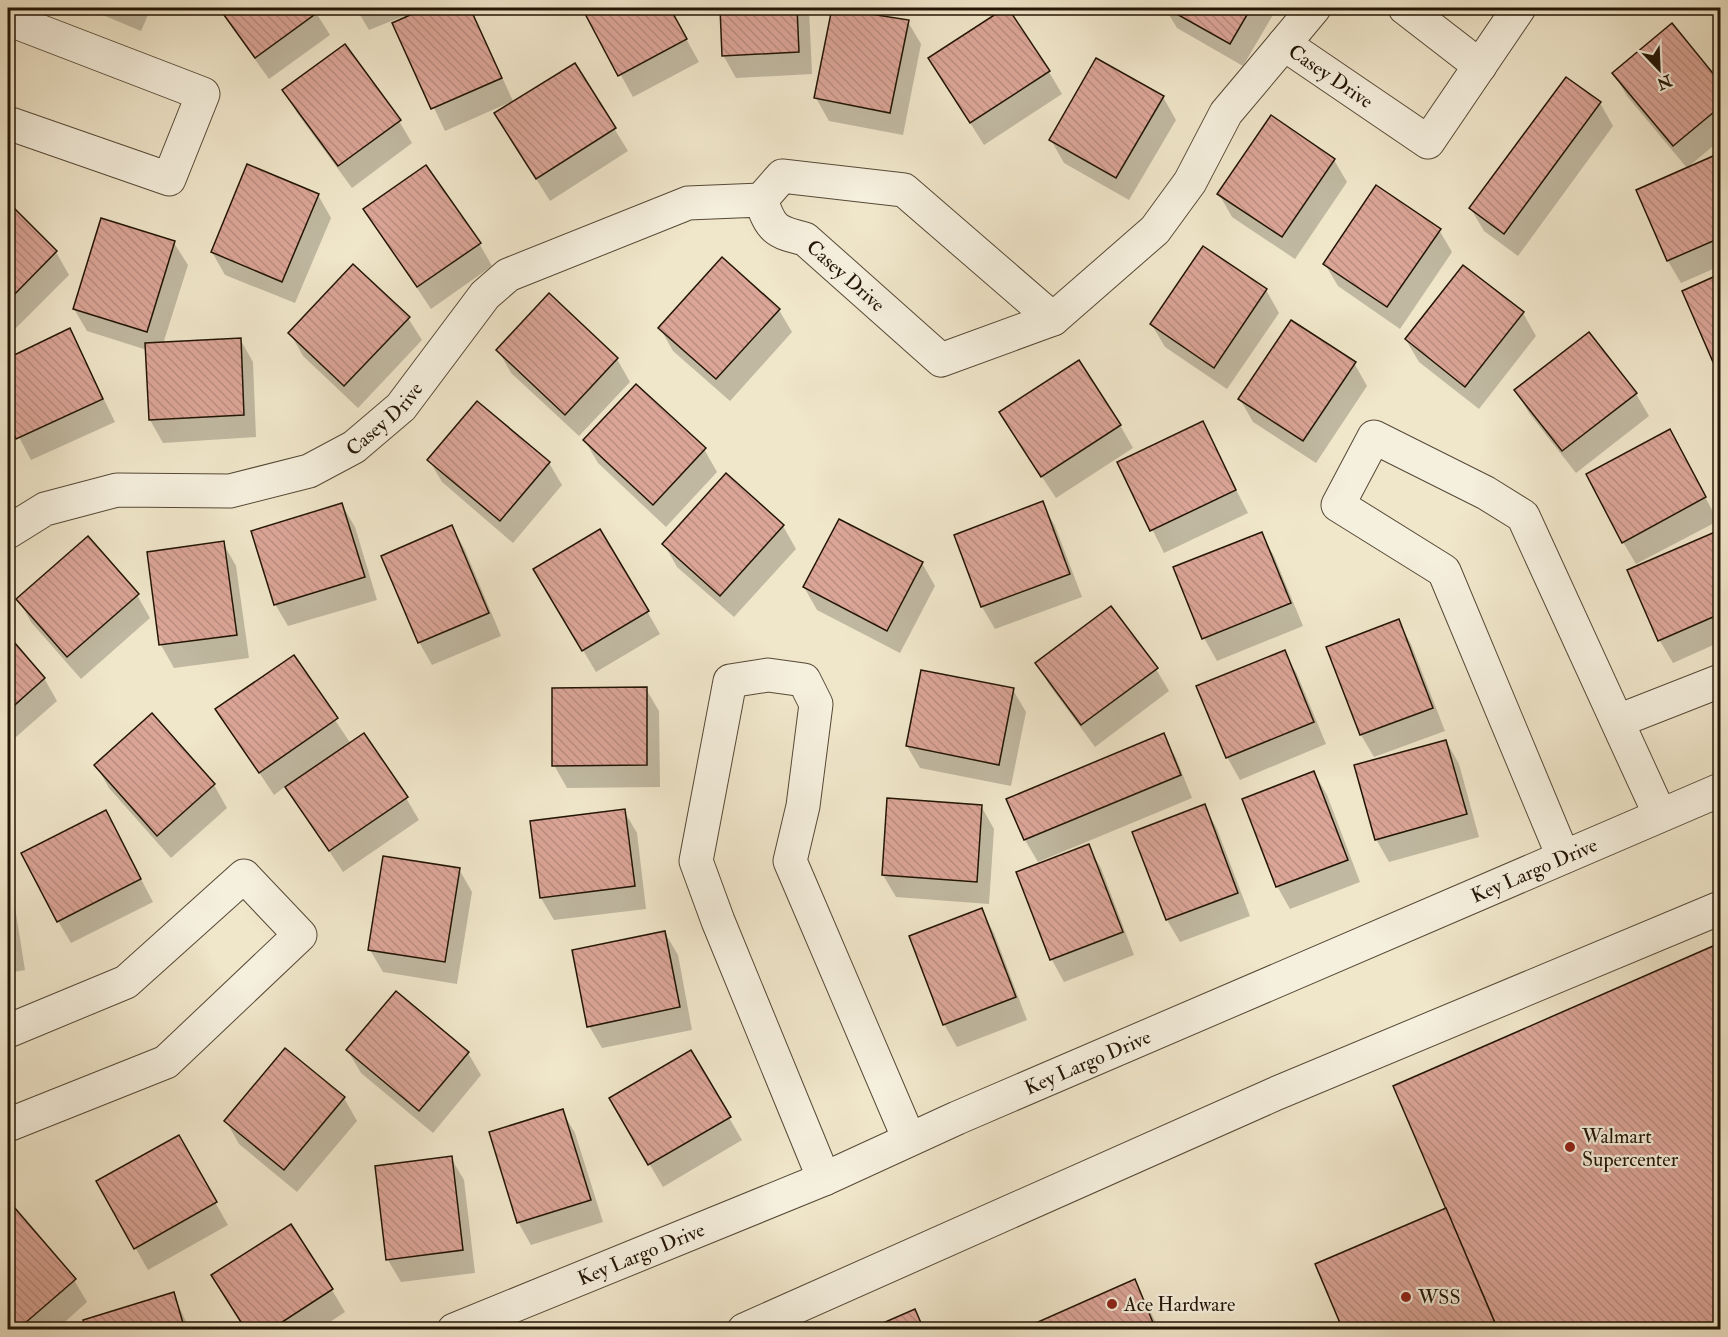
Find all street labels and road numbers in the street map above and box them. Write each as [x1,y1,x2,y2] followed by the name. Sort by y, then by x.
[1284,39,1378,114] street label: Casey Drive
[801,234,890,317] street label: Casey Drive
[341,377,428,461] street label: Casey Drive
[1467,832,1601,909] street label: Key Largo Drive
[1021,1024,1155,1100] street label: Key Largo Drive
[574,1217,708,1291] street label: Key Largo Drive

